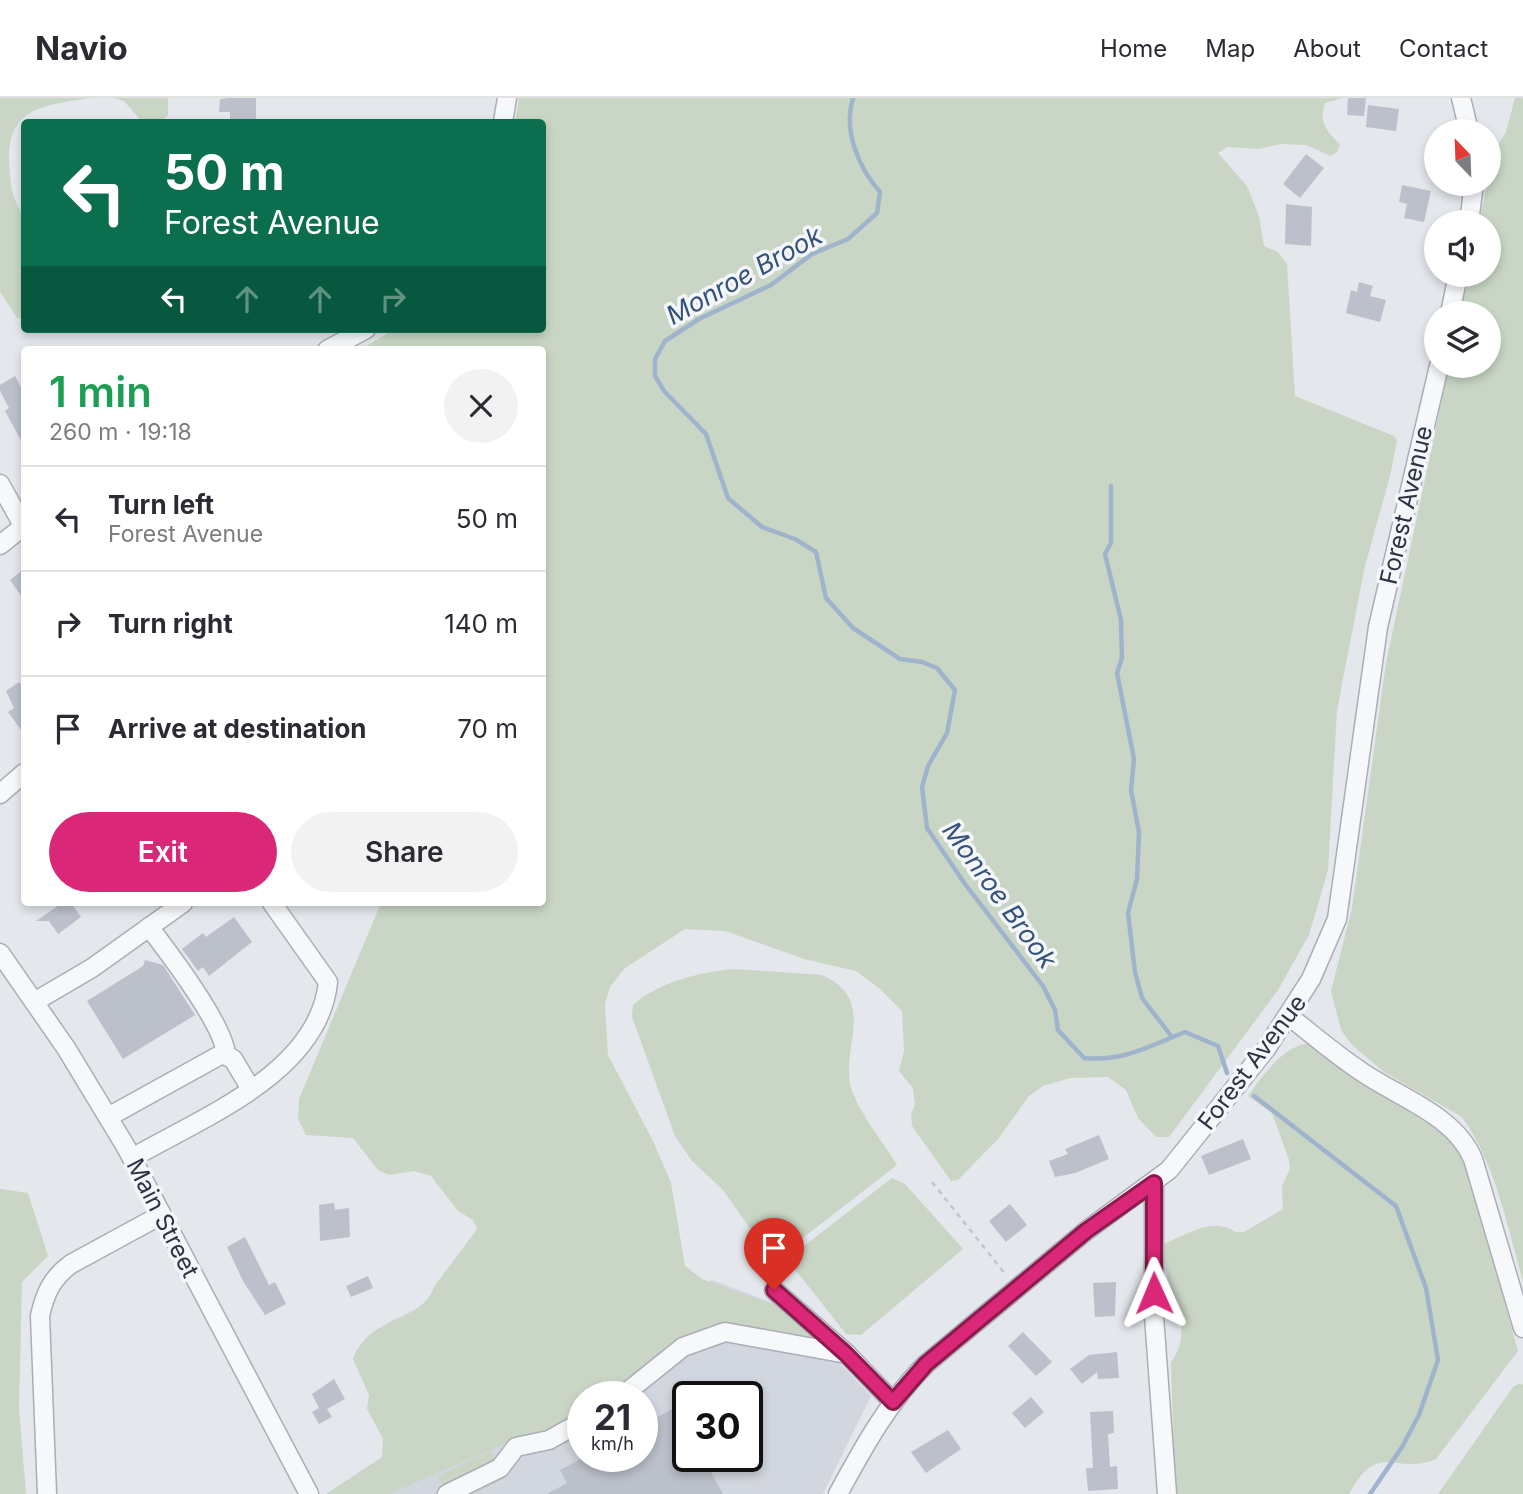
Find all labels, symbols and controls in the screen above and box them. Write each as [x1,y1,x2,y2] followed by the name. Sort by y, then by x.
[35,28,128,68] text: Navio
[1100,34,1167,63] text: Home
[1205,34,1255,63] text: Map
[1293,34,1361,63] text: About
[1399,34,1488,63] text: Contact
[1424,119,1502,196] north arrow
[1424,119,1501,378] map controls
[164,143,285,202] text: 50 m
[49,147,140,238] icon: left
[164,203,380,242] text: Forest Avenue
[1424,210,1501,287] button: sound
[661,219,828,331] water label: Monroe Brook
[155,280,193,318] icon: left
[228,280,266,318] icon: ahead
[301,280,339,318] icon: ahead
[374,280,412,318] icon: right
[1424,301,1501,378] button: layers
[49,366,152,417] text: 1 min
[444,369,518,443] button: close
[49,418,192,446] text: 260 m · 19:18
[1374,423,1438,587] street label: Forest Avenue
[108,489,214,520] text: Turn left
[49,500,87,538] icon: left
[456,503,518,534] text: 50 m
[108,520,263,548] text: Forest Avenue
[49,605,87,643] icon: right
[108,608,233,639] text: Turn right
[444,608,518,639] text: 140 m
[49,710,87,748] icon: arrive
[108,713,367,744] text: Arrive at destination
[457,713,518,744] text: 70 m
[49,812,277,892] button: Exit
[291,812,518,892] button: Share
[936,816,1064,975] water label: Monroe Brook
[1192,989,1312,1135] street label: Forest Avenue
[121,1154,205,1282] street label: Main Street
[744,1218,804,1290] pin
[755,1229,793,1267] icon: arrive
[1117,1256,1191,1330] position arrow
[672,1381,763,1472] speed limit sign: 30
[594,1396,631,1438] text: 21
[591,1433,634,1454] text: km/h

